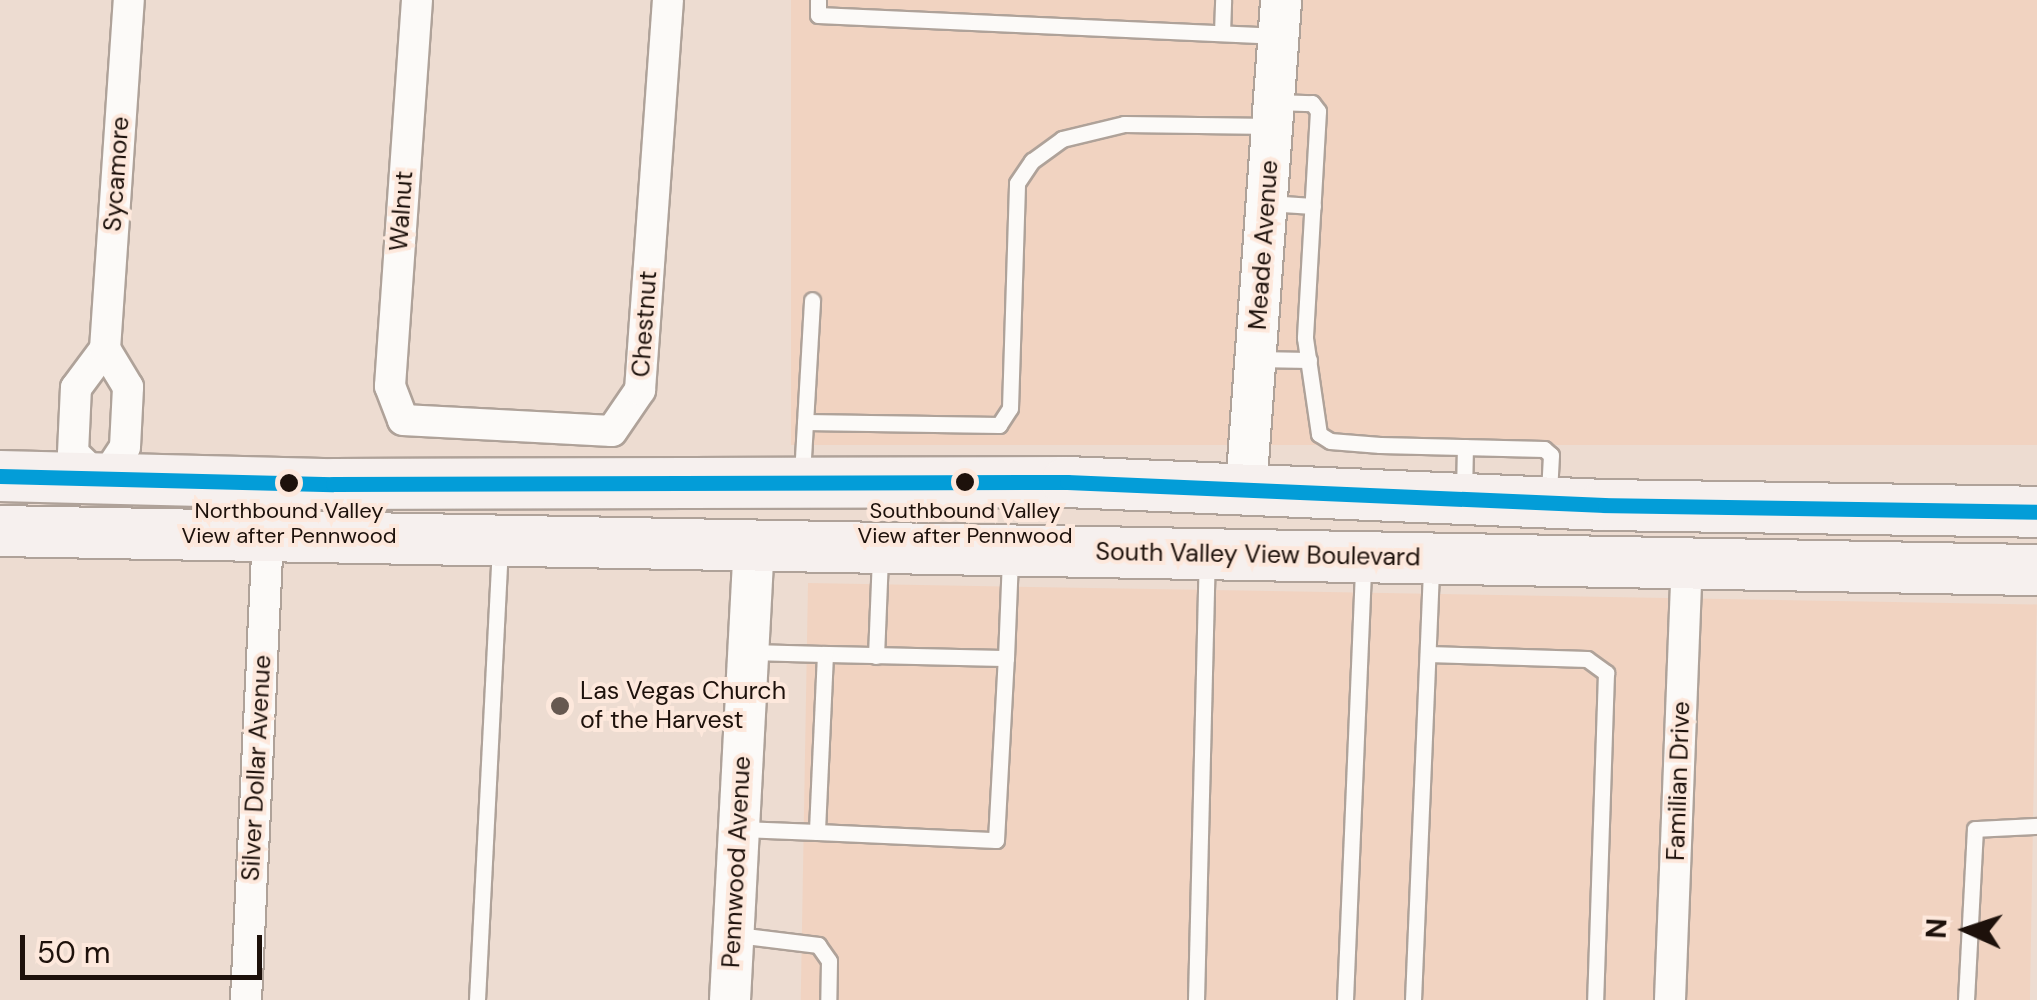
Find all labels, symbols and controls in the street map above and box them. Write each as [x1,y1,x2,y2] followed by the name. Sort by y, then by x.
[98,115,136,233] street label: Sycamore
[1243,159,1285,331] street label: Meade Avenue
[384,170,420,252] street label: Walnut
[626,270,664,378] street label: Chestnut
[955,472,975,492] marker: Southbound Valley View after Pennwood
[279,473,299,493] marker: Northbound Valley View after Pennwood
[181,497,397,548] place label: Northbound Valley View after Pennwood
[857,497,1073,548] place label: Southbound Valley View after Pennwood
[1095,537,1421,573] street label: South Valley View Boulevard
[236,654,278,882] street label: Silver Dollar Avenue
[580,677,786,736] place label: Las Vegas Church of the Harvest
[549,695,571,717] marker: Las Vegas Church of the Harvest
[1661,701,1697,861] street label: Familian Drive
[716,755,758,969] street label: Pennwood Avenue
[1917,880,2017,980] north arrow
[25,915,268,977] scale bar
[1918,917,1956,940] text: N
[37,933,111,972] text: 50 m

